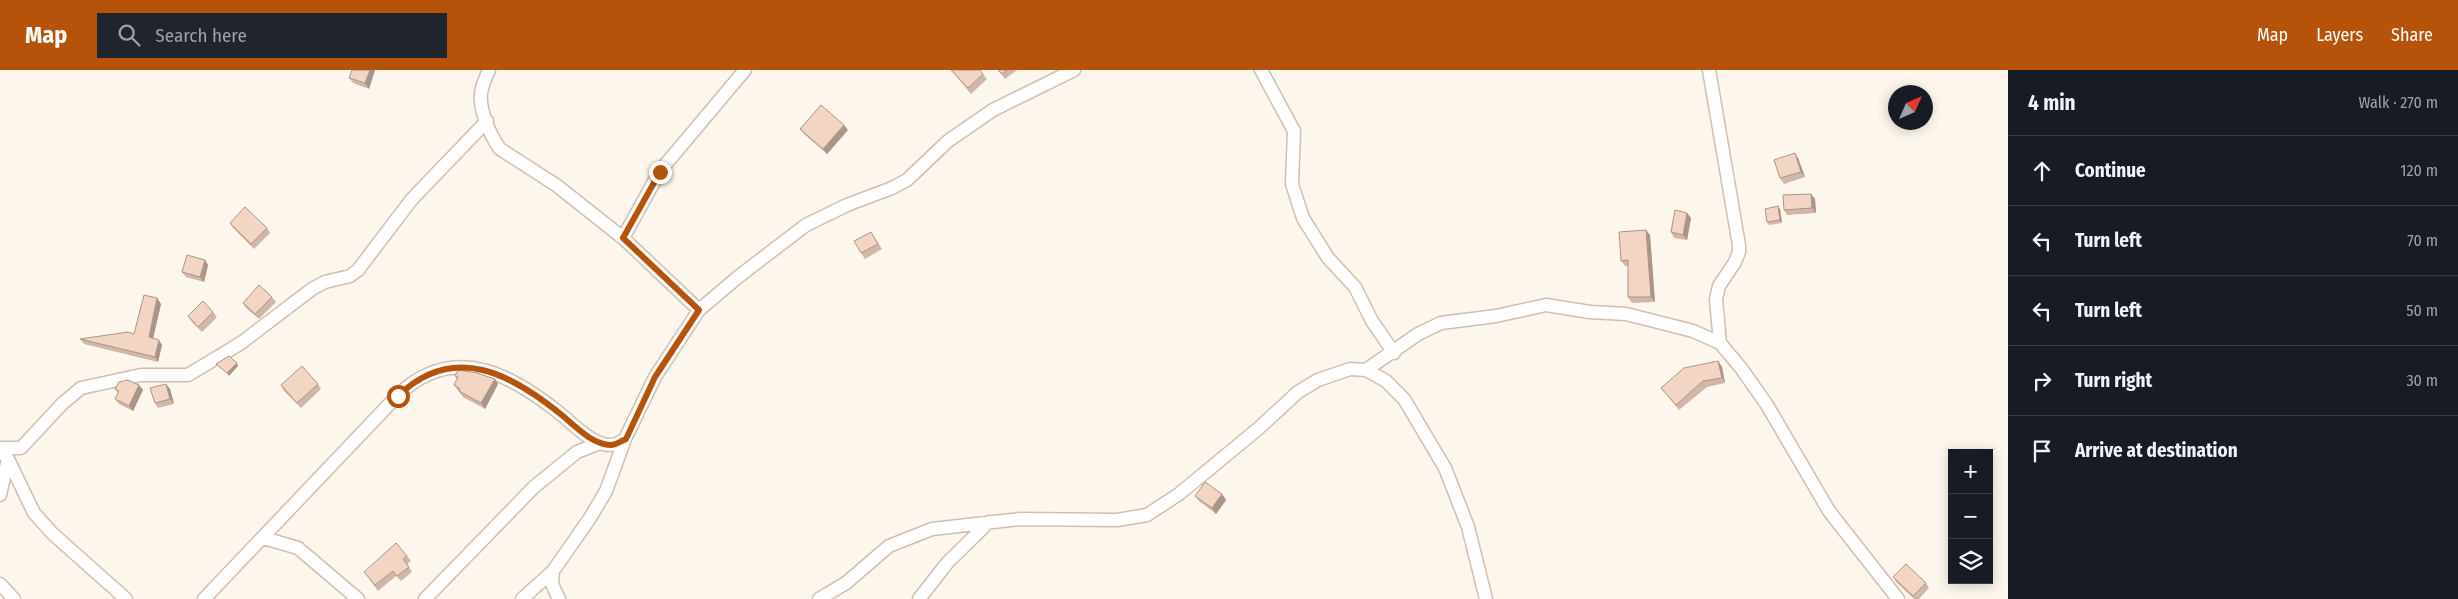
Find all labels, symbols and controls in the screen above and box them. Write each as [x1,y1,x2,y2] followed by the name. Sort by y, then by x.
[97,13,447,58] search box
[25,21,67,49] text: Map
[115,21,143,49] icon: search
[155,24,247,47] text: Search here
[2257,24,2288,46] text: Map
[2316,24,2363,46] text: Layers
[2391,24,2433,46] text: Share
[1888,85,1933,130] north arrow
[2028,90,2076,116] text: 4 min
[2359,93,2438,112] text: Walk · 270 m
[2028,157,2056,185] icon: ahead
[2075,159,2146,182] text: Continue
[649,161,672,184] route end
[2400,161,2438,180] text: 120 m
[2028,227,2056,255] icon: left
[2075,229,2142,252] text: Turn left
[2407,231,2438,250] text: 70 m
[2028,297,2056,325] icon: left
[2075,299,2142,322] text: Turn left
[2406,301,2438,320] text: 50 m
[2028,367,2056,395] icon: right
[2075,369,2152,392] text: Turn right
[2406,371,2438,390] text: 30 m
[387,385,410,408] route start
[2028,437,2056,465] icon: arrive
[2075,439,2238,462] text: Arrive at destination
[1948,449,1993,584] map controls
[1948,449,1993,494] button: +
[1948,494,1993,539] button: −
[1948,539,1993,584] button: layers

